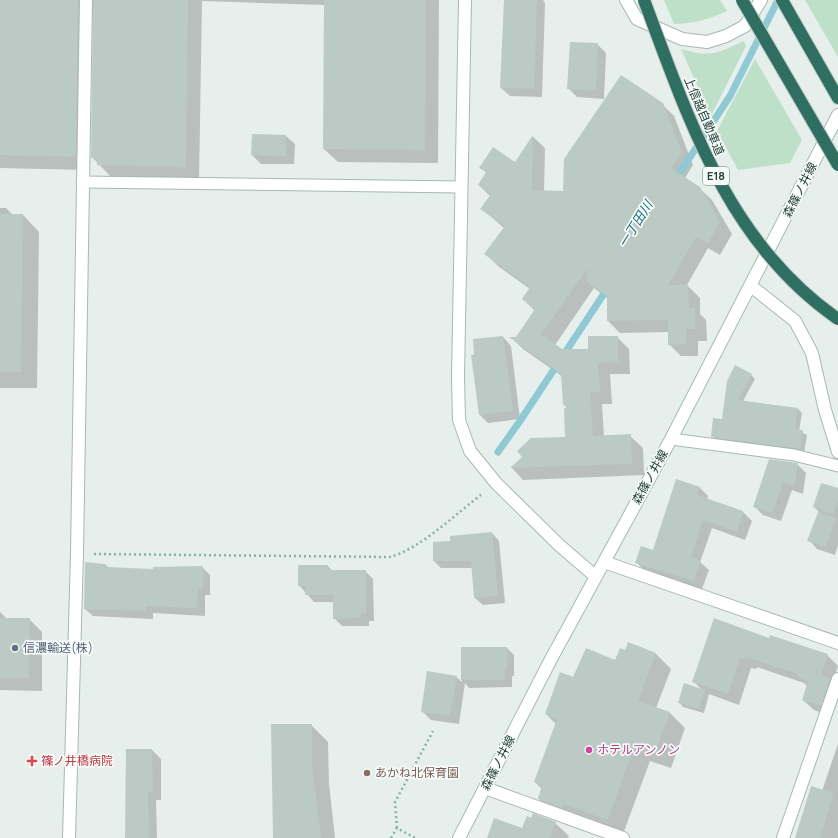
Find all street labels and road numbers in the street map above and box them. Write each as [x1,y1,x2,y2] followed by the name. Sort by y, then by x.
[680,74,729,158] street label: 上信越自動車道
[778,159,821,220] street label: 森篠ノ井線
[703,167,729,185] road number: E18
[628,446,672,507] street label: 森篠ノ井線
[476,732,519,793] street label: 森篠ノ井線

